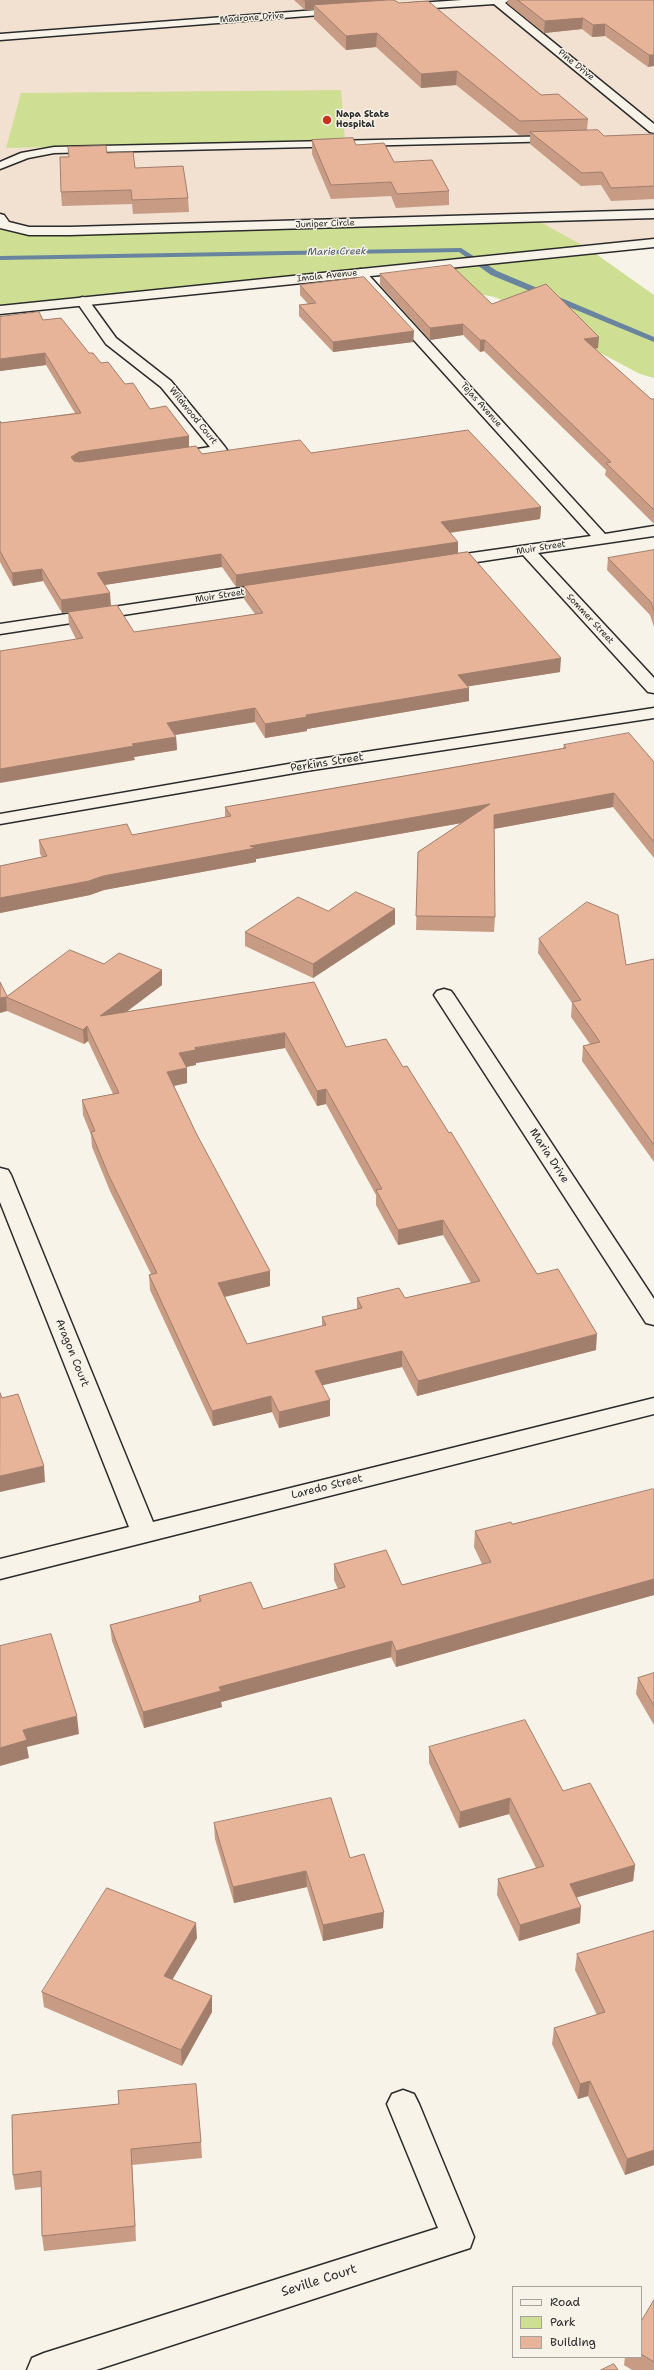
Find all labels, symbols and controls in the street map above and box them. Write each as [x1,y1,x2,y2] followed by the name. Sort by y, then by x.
[219,10,285,26] street label: Madrone Drive
[556,47,596,83] street label: Pine Drive
[336,110,389,131] place label: Napa State Hospital
[321,114,333,126] marker: Napa State Hospital
[295,218,355,230] street label: Juniper Circle
[307,245,367,259] water label: Marie Creek
[296,267,358,285] street label: Imola Avenue
[458,380,504,430] street label: Tejas Avenue
[167,385,219,447] street label: Wildwood Court
[516,539,566,557] street label: Muir Street
[195,587,245,605] street label: Muir Street
[564,592,616,646] street label: Sommer Street
[289,751,365,775] street label: Perkins Street
[526,1126,572,1186] street label: Maria Drive
[52,1317,92,1389] street label: Aragon Court
[290,1472,364,1502] street label: Laredo Street
[279,2261,359,2301] street label: Seville Court
[512,2286,642,2358] legend
[550,2294,580,2310] text: Road
[550,2314,576,2330] text: Park
[550,2334,596,2350] text: Building

